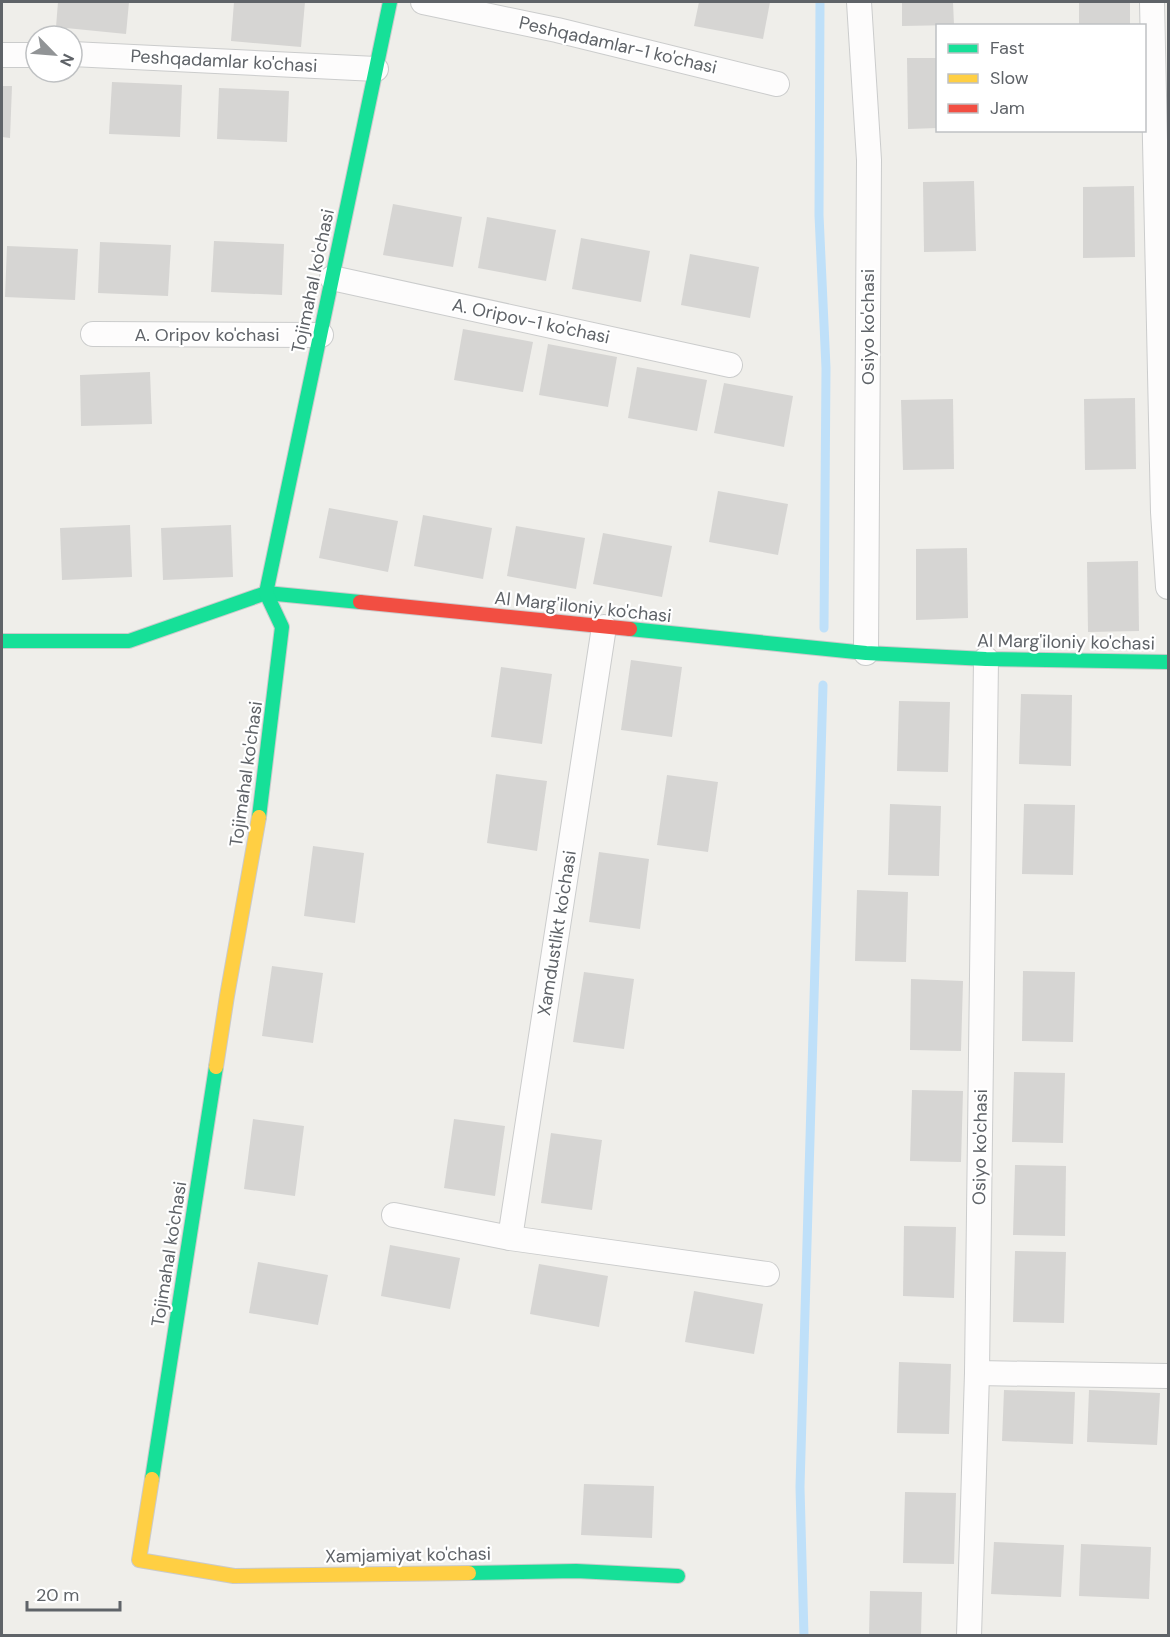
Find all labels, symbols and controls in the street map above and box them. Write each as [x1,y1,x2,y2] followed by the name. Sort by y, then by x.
[517,11,719,79] street label: Peshqadamlar-1 ko'chasi
[24,24,84,84] north arrow
[936,24,1146,132] legend
[990,36,1025,60] text: Fast
[130,44,318,78] street label: Peshqadamlar ko'chasi
[55,50,79,70] text: N
[990,66,1029,90] text: Slow
[990,96,1025,120] text: Jam
[286,207,340,355] street label: Tojimahal ko'chasi
[856,269,880,385] street label: Osiyo ko'chasi
[450,293,612,349] street label: A. Oripov-1 ko'chasi
[134,323,280,347] street label: A. Oripov ko'chasi
[493,586,673,628] street label: Al Marg'iloniy ko'chasi
[977,628,1155,656] street label: Al Marg'iloniy ko'chasi
[224,700,268,848] street label: Tojimahal ko'chasi
[532,849,582,1017] street label: Xamdustlikt ko'chasi
[967,1089,993,1205] street label: Osiyo ko'chasi
[146,1180,192,1328] street label: Tojimahal ko'chasi
[325,1542,491,1568] street label: Xamjamiyat ko'chasi
[27,1574,120,1612] scale bar
[36,1583,79,1607] text: 20 m

